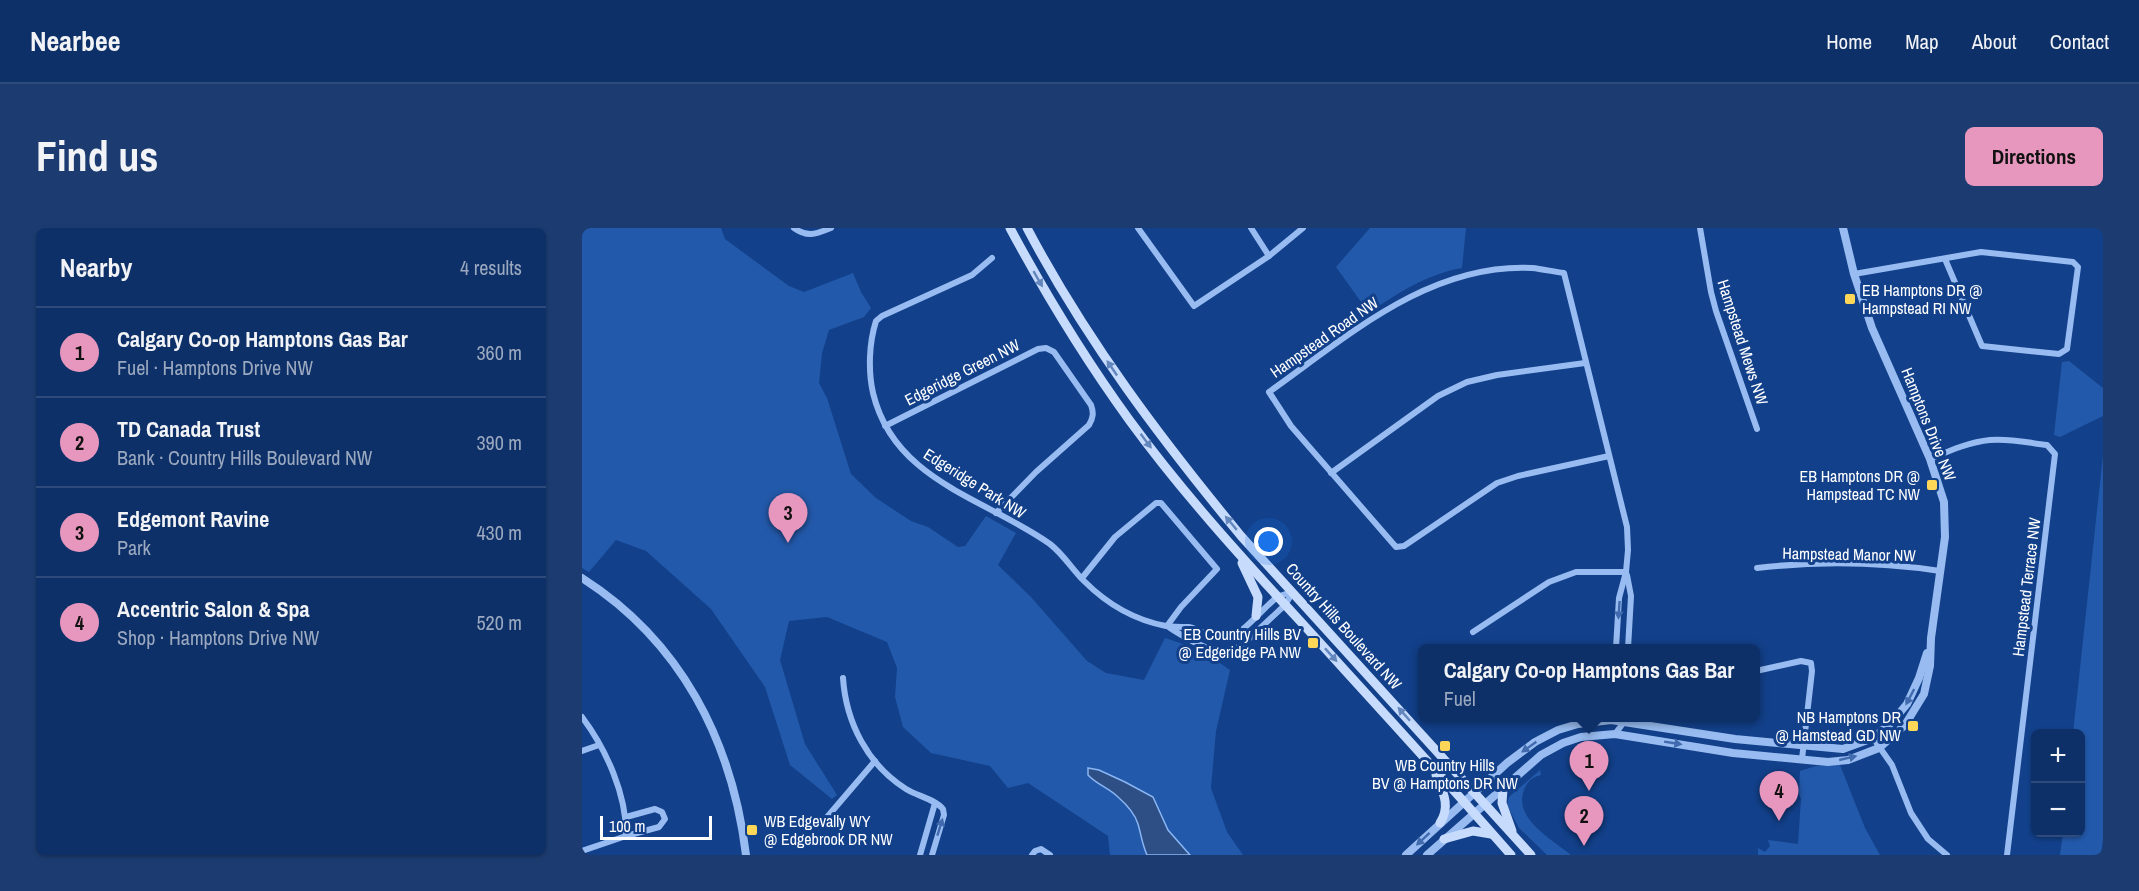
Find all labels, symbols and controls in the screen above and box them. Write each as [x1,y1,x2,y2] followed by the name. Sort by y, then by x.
[30,22,121,60] text: Nearbee
[1826,27,1872,56] text: Home
[1905,27,1939,56] text: Map
[1972,27,2017,56] text: About
[2050,27,2109,56] text: Contact
[1965,127,2103,186] button: Directions
[36,128,158,184] text: Find us
[60,250,132,285] text: Nearby
[460,254,522,281] text: 4 results
[1033,271,1043,288] one-way arrow
[1712,277,1774,408] street label: Hampstead Mews NW
[1862,279,1983,319] place label: EB Hamptons DR @ Hampstead RI NW
[1265,291,1383,383] street label: Hampstead Road NW
[1843,292,1857,306] marker: EB Hamptons DR @ Hampstead RI NW
[117,324,408,354] text: Calgary Co-op Hamptons Gas Bar
[901,333,1024,410] street label: Edgeridge Green NW
[75,339,84,366] text: 1
[476,339,522,366] text: 360 m
[117,354,313,381] text: Fuel · Hamptons Drive NW
[1107,360,1118,376] one-way arrow
[1896,364,1962,484] street label: Hamptons Drive NW
[117,414,260,444] text: TD Canada Trust
[75,429,84,456] text: 2
[476,429,522,456] text: 390 m
[1140,433,1152,449] one-way arrow
[920,443,1031,524] street label: Edgeridge Park NW
[117,444,372,471] text: Bank · Country Hills Boulevard NW
[1800,465,1921,505] place label: EB Hamptons DR @ Hampstead TC NW
[1925,478,1939,492] marker: EB Hamptons DR @ Hampstead TC NW
[768,494,808,543] pin: 3
[117,504,269,534] text: Edgemont Ravine
[1224,515,1237,531] one-way arrow
[2007,516,2046,658] street label: Hampstead Terrace NW
[75,519,84,546] text: 3
[476,519,522,546] text: 430 m
[1254,527,1283,556] your location
[117,534,151,561] text: Park
[1782,542,1917,566] street label: Hampstead Manor NW
[1281,558,1407,695] street label: Country Hills Boulevard NW
[117,594,310,624] text: Accentric Salon & Spa
[1614,601,1623,620] one-way arrow
[75,609,84,636] text: 4
[476,609,522,636] text: 520 m
[1179,623,1302,663] place label: EB Country Hills BV @ Edgeridge PA NW
[117,624,319,651] text: Shop · Hamptons Drive NW
[1306,636,1320,650] marker: EB Country Hills BV @ Edgeridge PA NW
[1418,644,1760,722] popup
[1324,647,1337,662] one-way arrow
[1444,655,1734,685] text: Calgary Co-op Hamptons Gas Bar
[1444,685,1476,712] text: Fuel
[1905,689,1915,706] one-way arrow
[1775,706,1902,746] place label: NB Hamptons DR @ Hamstead GD NW
[1397,707,1411,721] one-way arrow
[1906,719,1920,733] marker: NB Hamptons DR @ Hamstead GD NW
[2031,729,2085,837] map controls
[2031,729,2085,783] button: +
[1438,739,1452,753] marker: WB Country Hills BV @ Hamptons DR NW
[1663,739,1682,748] one-way arrow
[1521,741,1537,752] one-way arrow
[1570,742,1608,791] pin: 1
[1839,753,1857,763] one-way arrow
[1372,754,1519,794] place label: WB Country Hills BV @ Hamptons DR NW
[1760,772,1798,821] pin: 4
[2031,783,2085,837] button: −
[1564,796,1604,846] pin: 2
[764,810,893,850] place label: WB Edgevally WY @ Edgebrook DR NW
[600,813,712,840] scale bar
[609,815,645,837] text: 100 m
[936,818,945,836] one-way arrow
[745,823,759,837] marker: WB Edgevally WY @ Edgebrook DR NW
[1416,832,1431,845] one-way arrow

